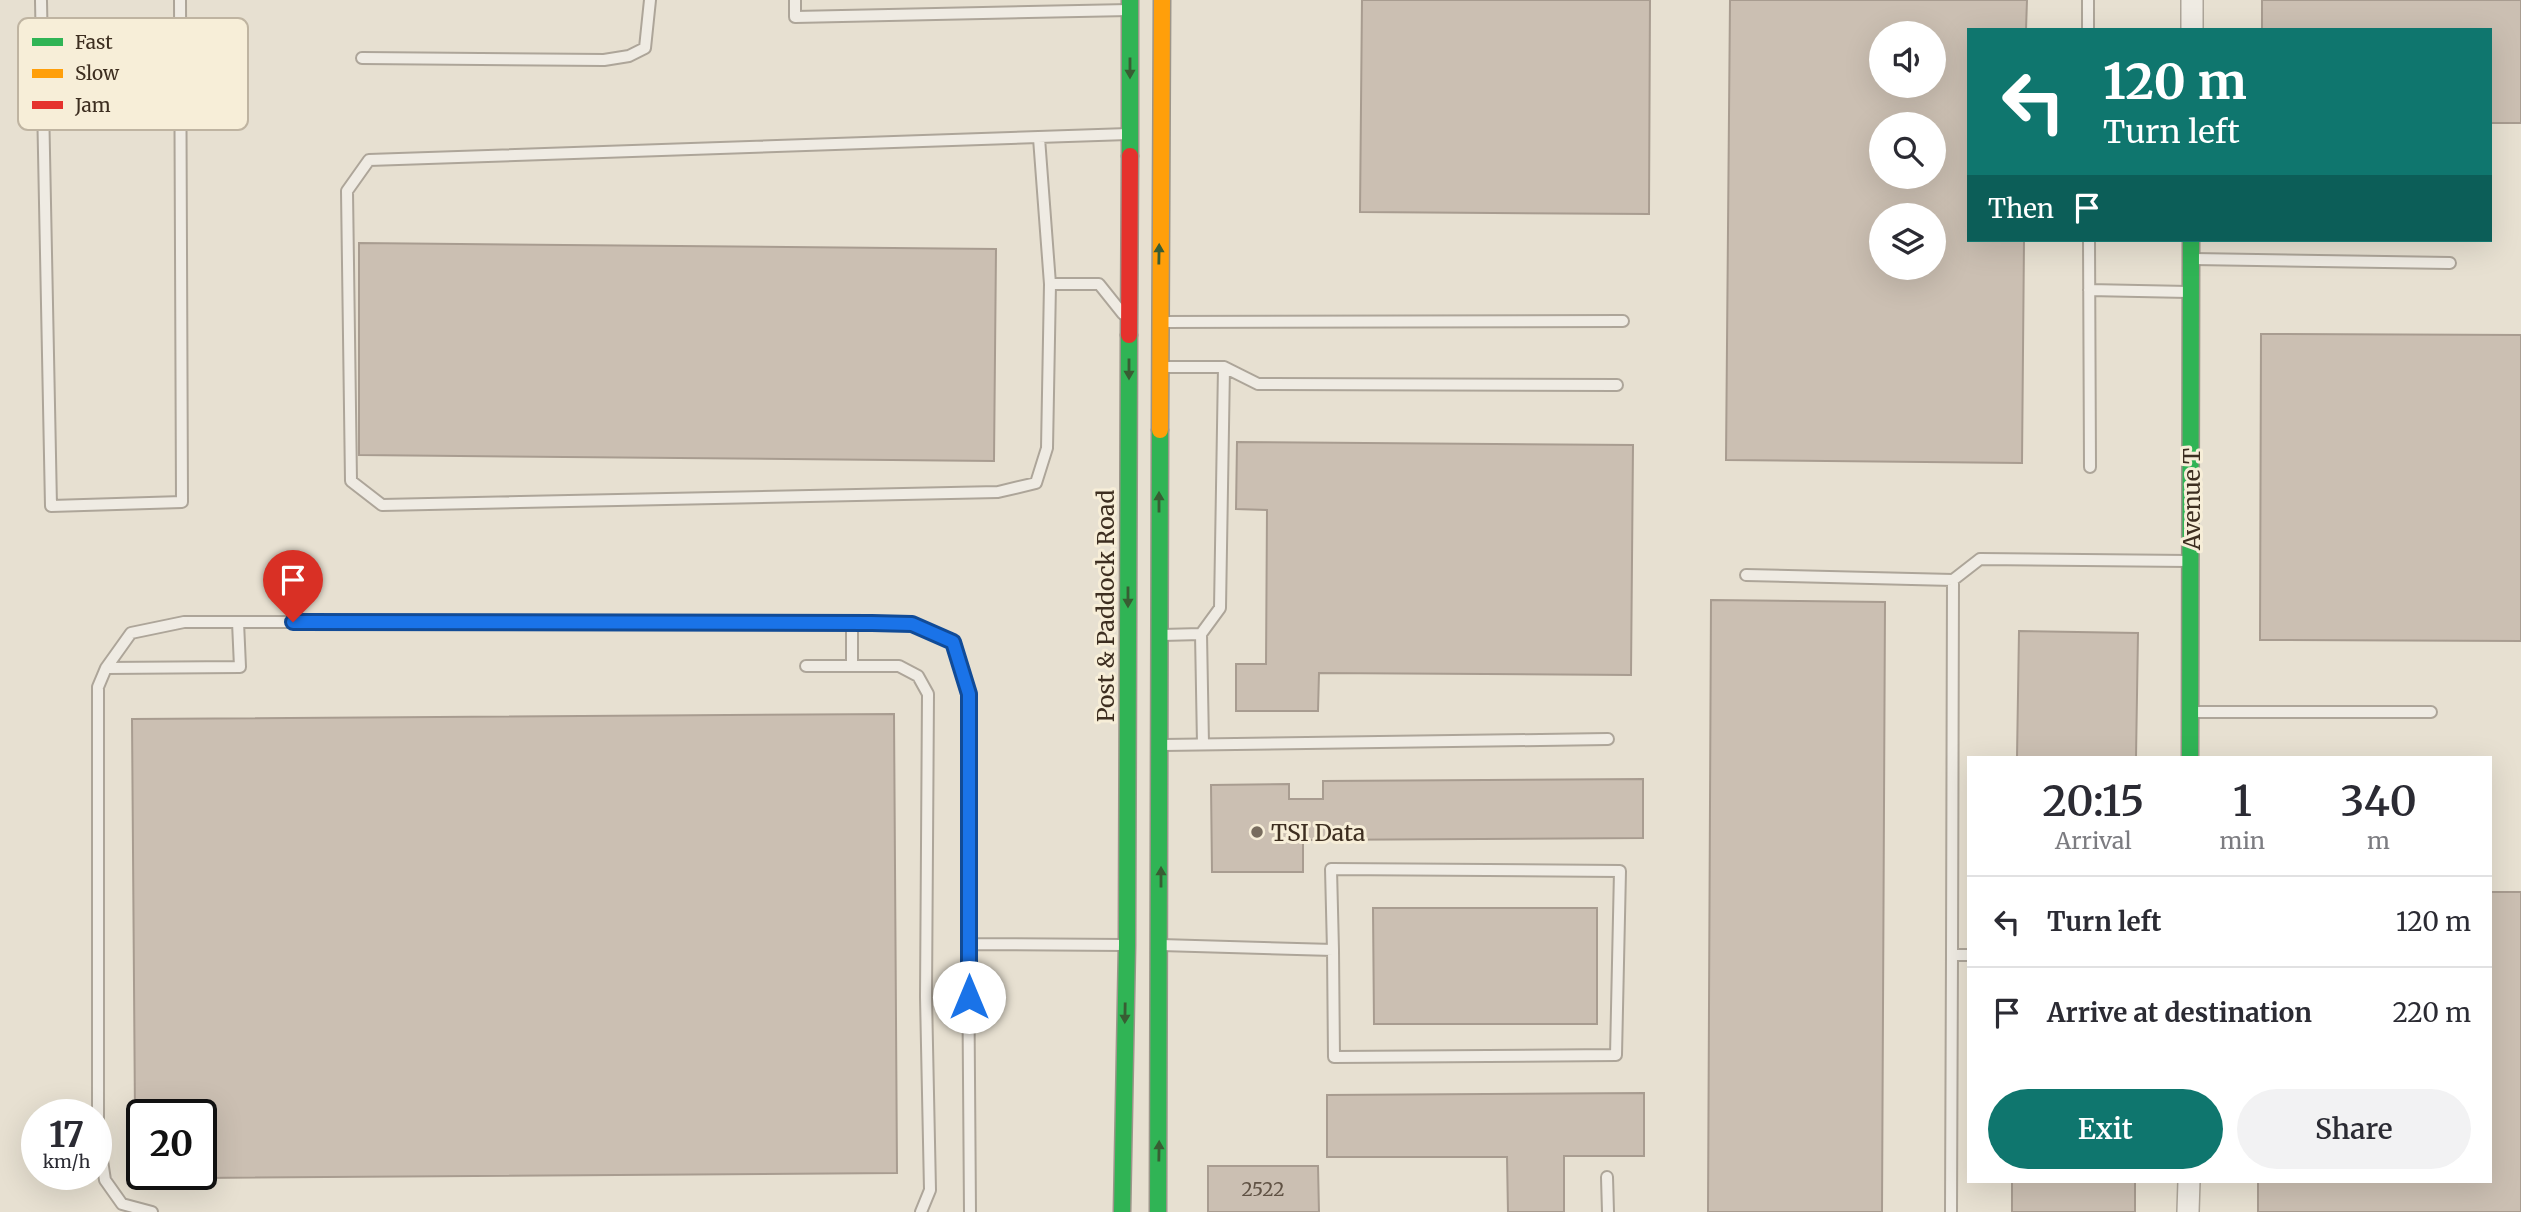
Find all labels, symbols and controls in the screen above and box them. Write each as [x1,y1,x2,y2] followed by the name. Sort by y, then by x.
[18,18,248,130] legend
[1869,21,1946,280] map controls
[1869,21,1946,98] button: sound
[75,30,113,54] text: Fast
[2103,51,2247,112] text: 120 m
[1988,56,2079,147] icon: left
[1124,57,1136,79] one-way arrow
[75,61,120,85] text: Slow
[74,93,111,117] text: Jam
[1869,112,1946,189] button: search
[2103,112,2240,152] text: Turn left
[2068,189,2106,227] icon: arrive
[1988,192,2054,225] text: Then
[1869,203,1946,280] button: layers
[1153,243,1164,265] one-way arrow
[1123,358,1135,380] one-way arrow
[2177,448,2206,551] street label: Avenue T
[1091,490,1120,722] street label: Post & Paddock Road
[1153,491,1165,513] one-way arrow
[263,550,323,622] pin
[274,561,312,599] icon: arrive
[1122,586,1134,608] one-way arrow
[2042,775,2144,827] text: 20:15
[2233,775,2252,827] text: 1
[2340,775,2417,827] text: 340
[1271,818,1365,847] place label: TSI Data
[1249,824,1265,840] marker: TSI Data
[2055,826,2132,855] text: Arrival
[2220,826,2265,855] text: min
[2367,826,2390,855] text: m
[1155,866,1167,888] one-way arrow
[1988,903,2026,941] icon: left
[2047,905,2161,938] text: Turn left
[2396,905,2471,938] text: 120 m
[932,960,1006,1034] position arrow
[1988,994,2026,1032] icon: arrive
[2047,996,2312,1029] text: Arrive at destination
[2392,996,2471,1029] text: 220 m
[1119,1002,1131,1024] one-way arrow
[1988,1089,2223,1169] button: Exit
[2237,1089,2471,1169] button: Share
[126,1099,217,1190] speed limit sign: 20
[49,1113,84,1157] text: 17
[1153,1140,1165,1162] one-way arrow
[43,1150,90,1173] text: km/h
[1241,1177,1285,1201] house number: 2522

